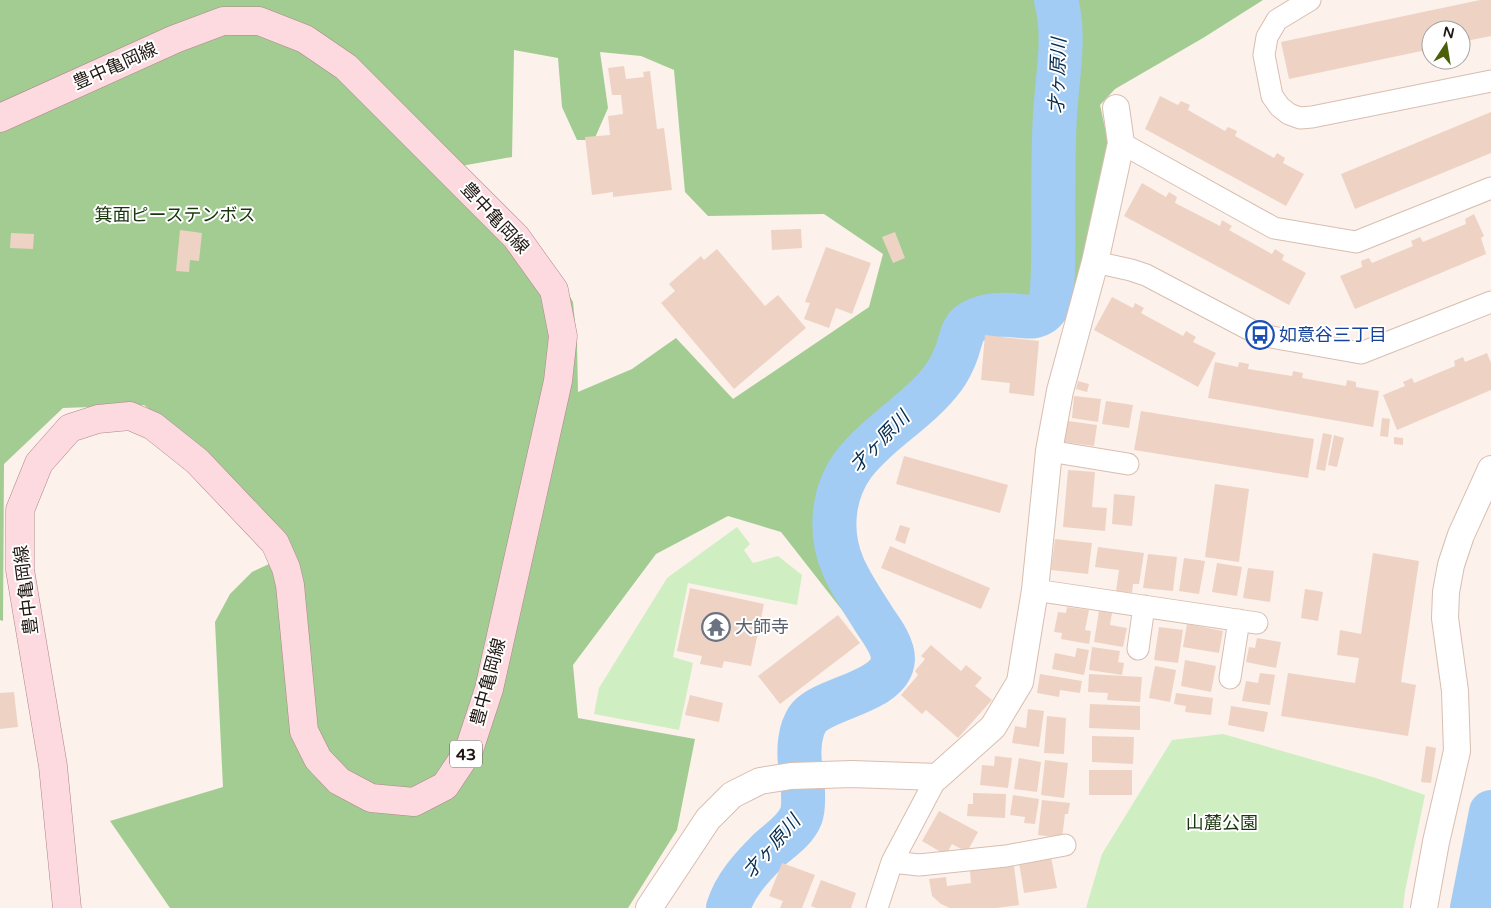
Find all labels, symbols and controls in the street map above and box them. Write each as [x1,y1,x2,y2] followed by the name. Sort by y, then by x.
[1421,20,1471,70] north arrow
[1441,23,1456,42] text: N
[1046,36,1070,114] water label: 才ヶ原川
[69,38,161,94] street label: 豊中亀岡線
[456,178,534,258] street label: 豊中亀岡線
[94,204,256,226] park label: 箕面ピーステンボス
[1245,320,1275,350] bus stop icon: 如意谷三丁目
[1279,324,1387,346] place label: 如意谷三丁目
[845,405,915,477] water label: 才ヶ原川
[10,544,42,636] street label: 豊中亀岡線
[701,612,731,642] temple icon: 大師寺
[735,616,789,638] place label: 大師寺
[466,636,510,728] street label: 豊中亀岡線
[450,741,482,768] road number: 43
[739,809,806,883] water label: 才ヶ原川
[1186,812,1258,834] park label: 山麓公園

